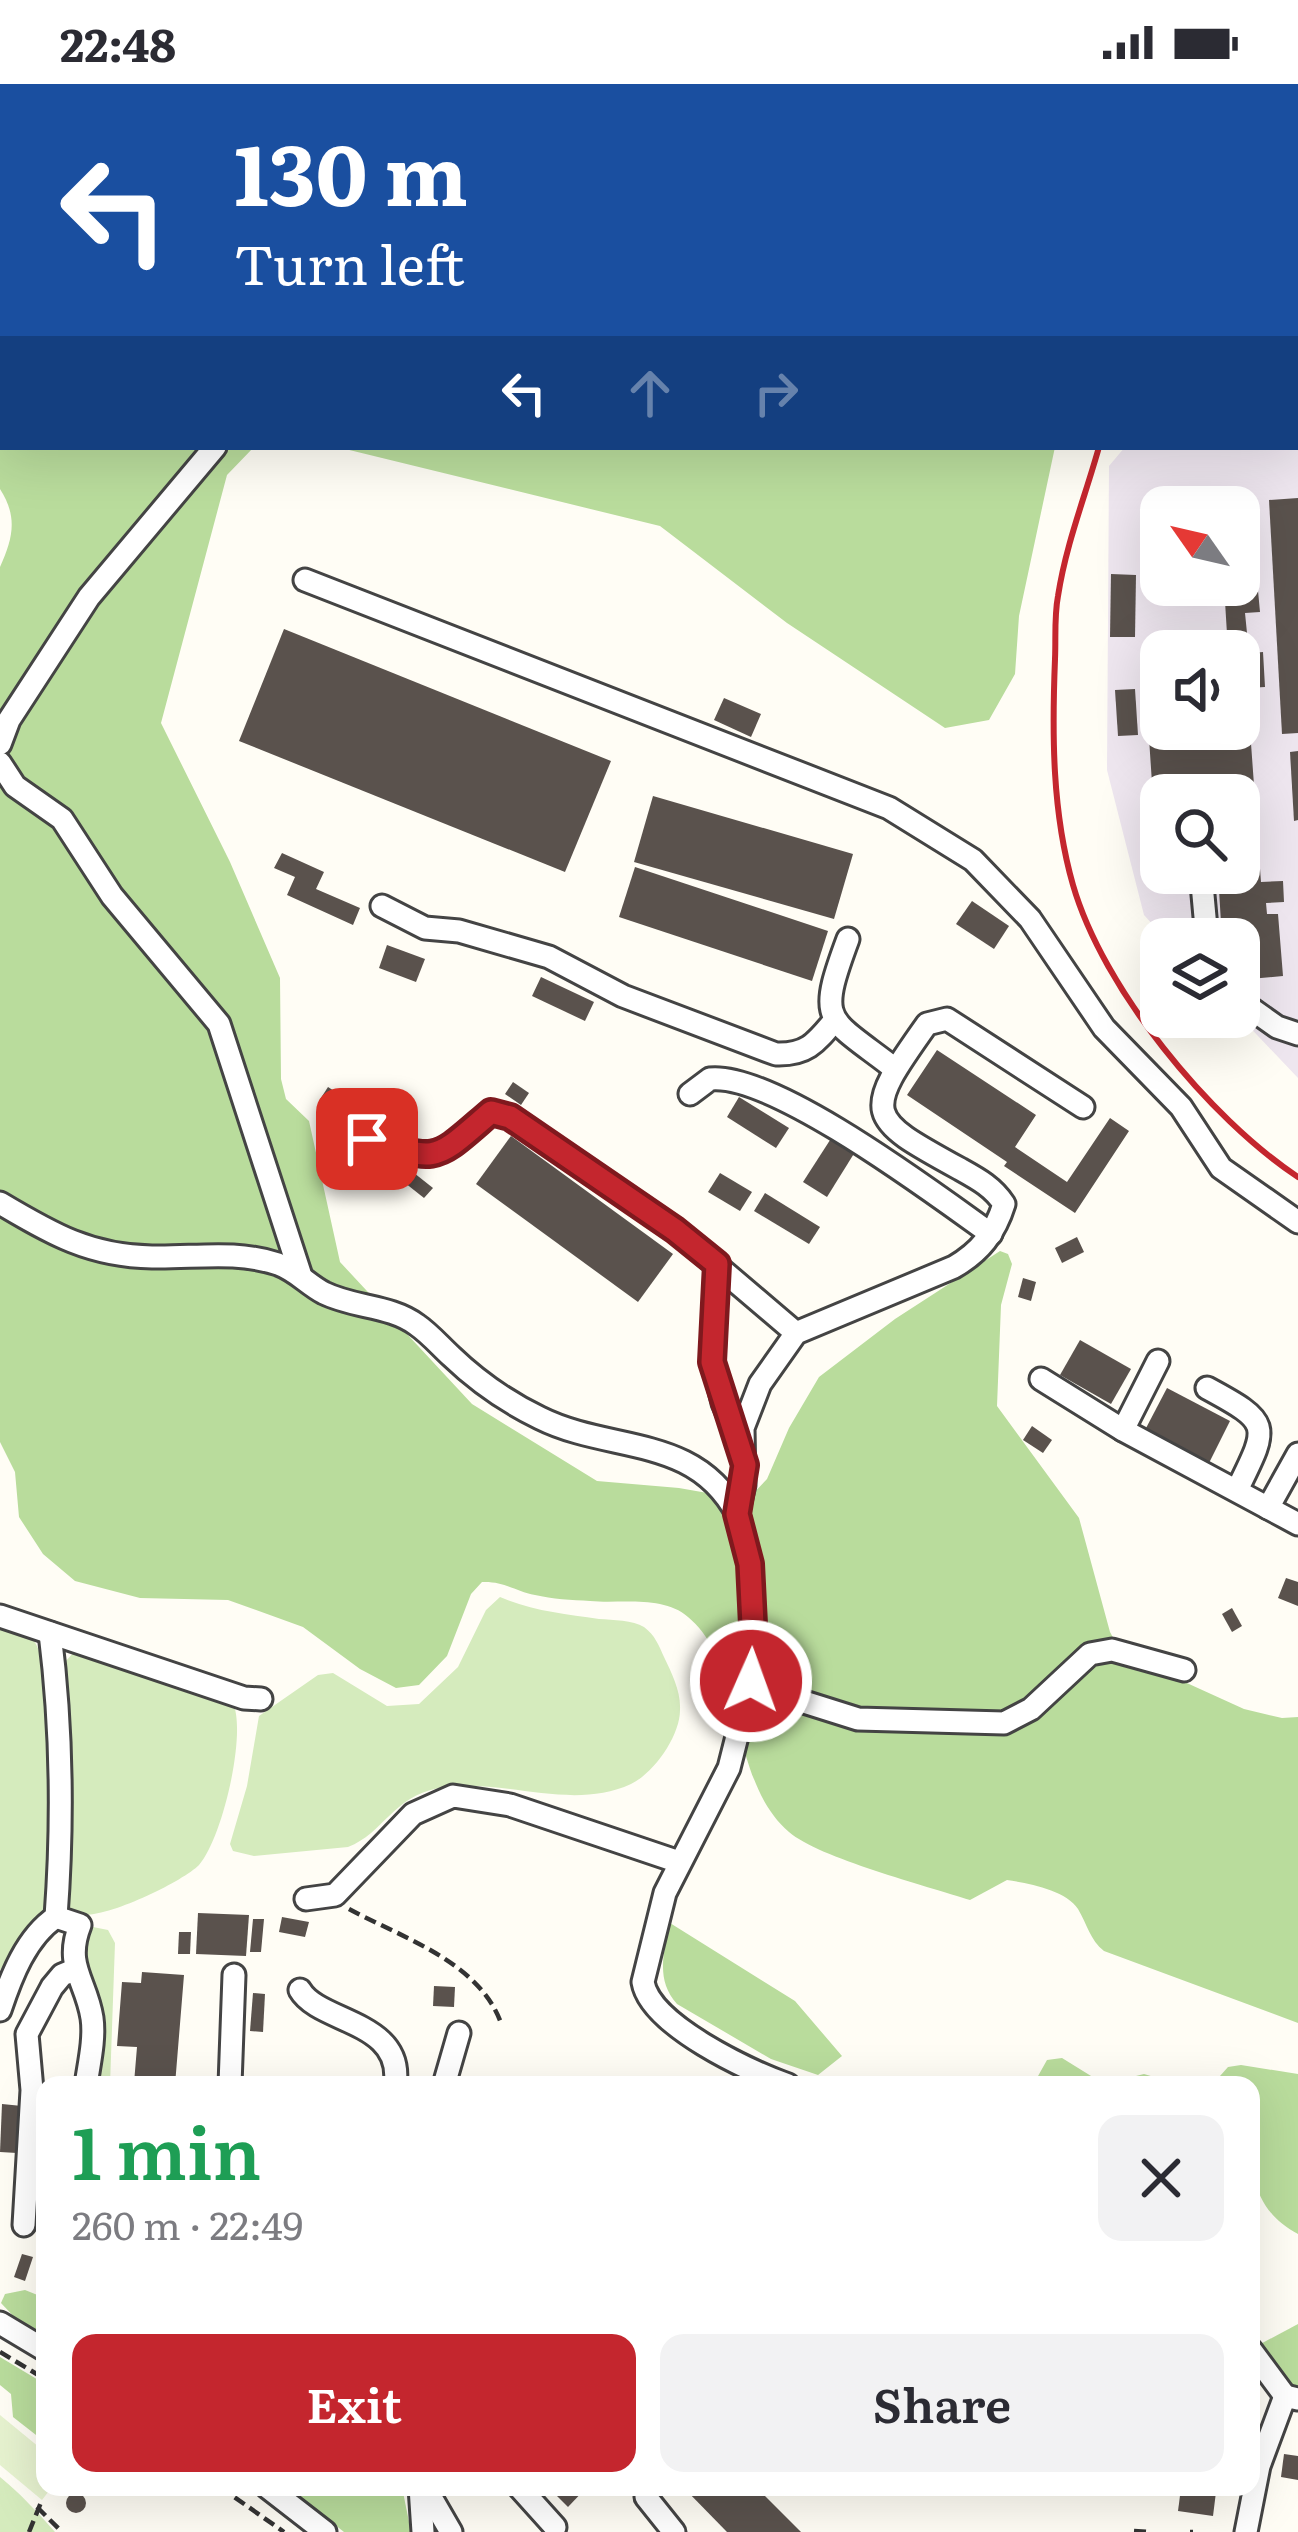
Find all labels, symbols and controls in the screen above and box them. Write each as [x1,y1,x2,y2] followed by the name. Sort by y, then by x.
[60,9,176,76] text: 22:48
[234,107,468,232] text: 130 m
[36,132,192,288] icon: left
[234,221,465,302] text: Turn left
[491,360,557,426] icon: left
[617,360,683,426] icon: ahead
[743,360,809,426] icon: right
[1140,486,1260,606] north arrow
[1140,486,1260,1038] map controls
[1140,630,1260,750] button: sound
[1140,774,1260,894] button: search
[1140,918,1260,1038] button: layers
[316,1088,418,1190] pin
[334,1106,400,1172] icon: arrive
[688,1618,814,1744] position arrow
[72,2095,261,2202] text: 1 min
[1098,2115,1224,2241] button: close
[72,2194,303,2252] text: 260 m · 22:49
[72,2334,636,2472] button: Exit
[660,2334,1224,2472] button: Share

